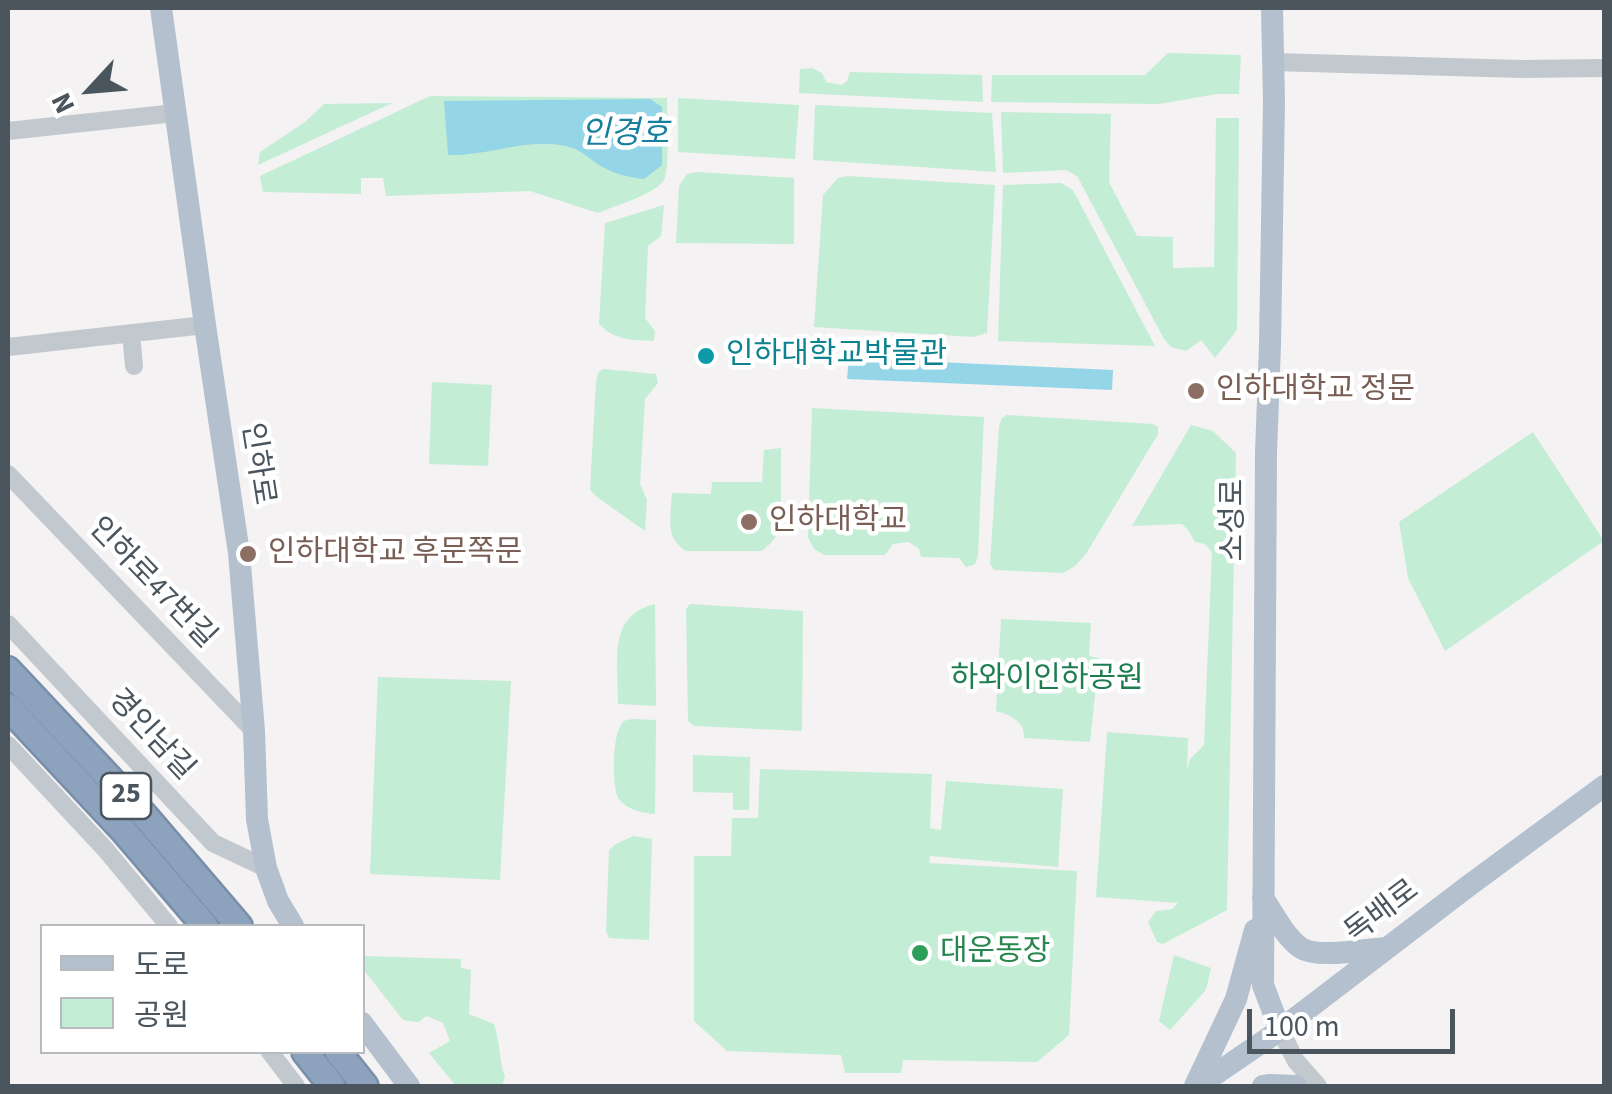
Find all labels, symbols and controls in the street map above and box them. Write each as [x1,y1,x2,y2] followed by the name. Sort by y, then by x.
[40,40,140,140] north arrow
[41,86,85,120] text: N
[581,117,669,155] water label: 인경호
[726,338,947,374] place label: 인하대학교박물관
[695,345,717,367] marker: 인하대학교박물관
[1216,373,1415,409] place label: 인하대학교 정문
[1185,380,1207,402] marker: 인하대학교 정문
[232,420,280,508] street label: 인하로
[1217,479,1253,561] street label: 소성로
[769,504,907,540] place label: 인하대학교
[80,511,222,657] street label: 인하로47번길
[738,511,760,533] marker: 인하대학교
[268,536,522,572] place label: 인하대학교 후문쪽문
[237,543,259,565] marker: 인하대학교 후문쪽문
[950,662,1144,698] park label: 하와이인하공원
[99,683,201,789] street label: 경인남길
[101,773,151,819] road number: 25
[1339,874,1427,952] street label: 독배로
[40,924,365,1054] legend
[940,935,1050,971] place label: 대운동장
[909,942,931,964] marker: 대운동장
[134,944,189,987] text: 도로
[1252,989,1460,1051] scale bar
[134,994,189,1037] text: 공원
[1264,1005,1340,1048] text: 100 m

